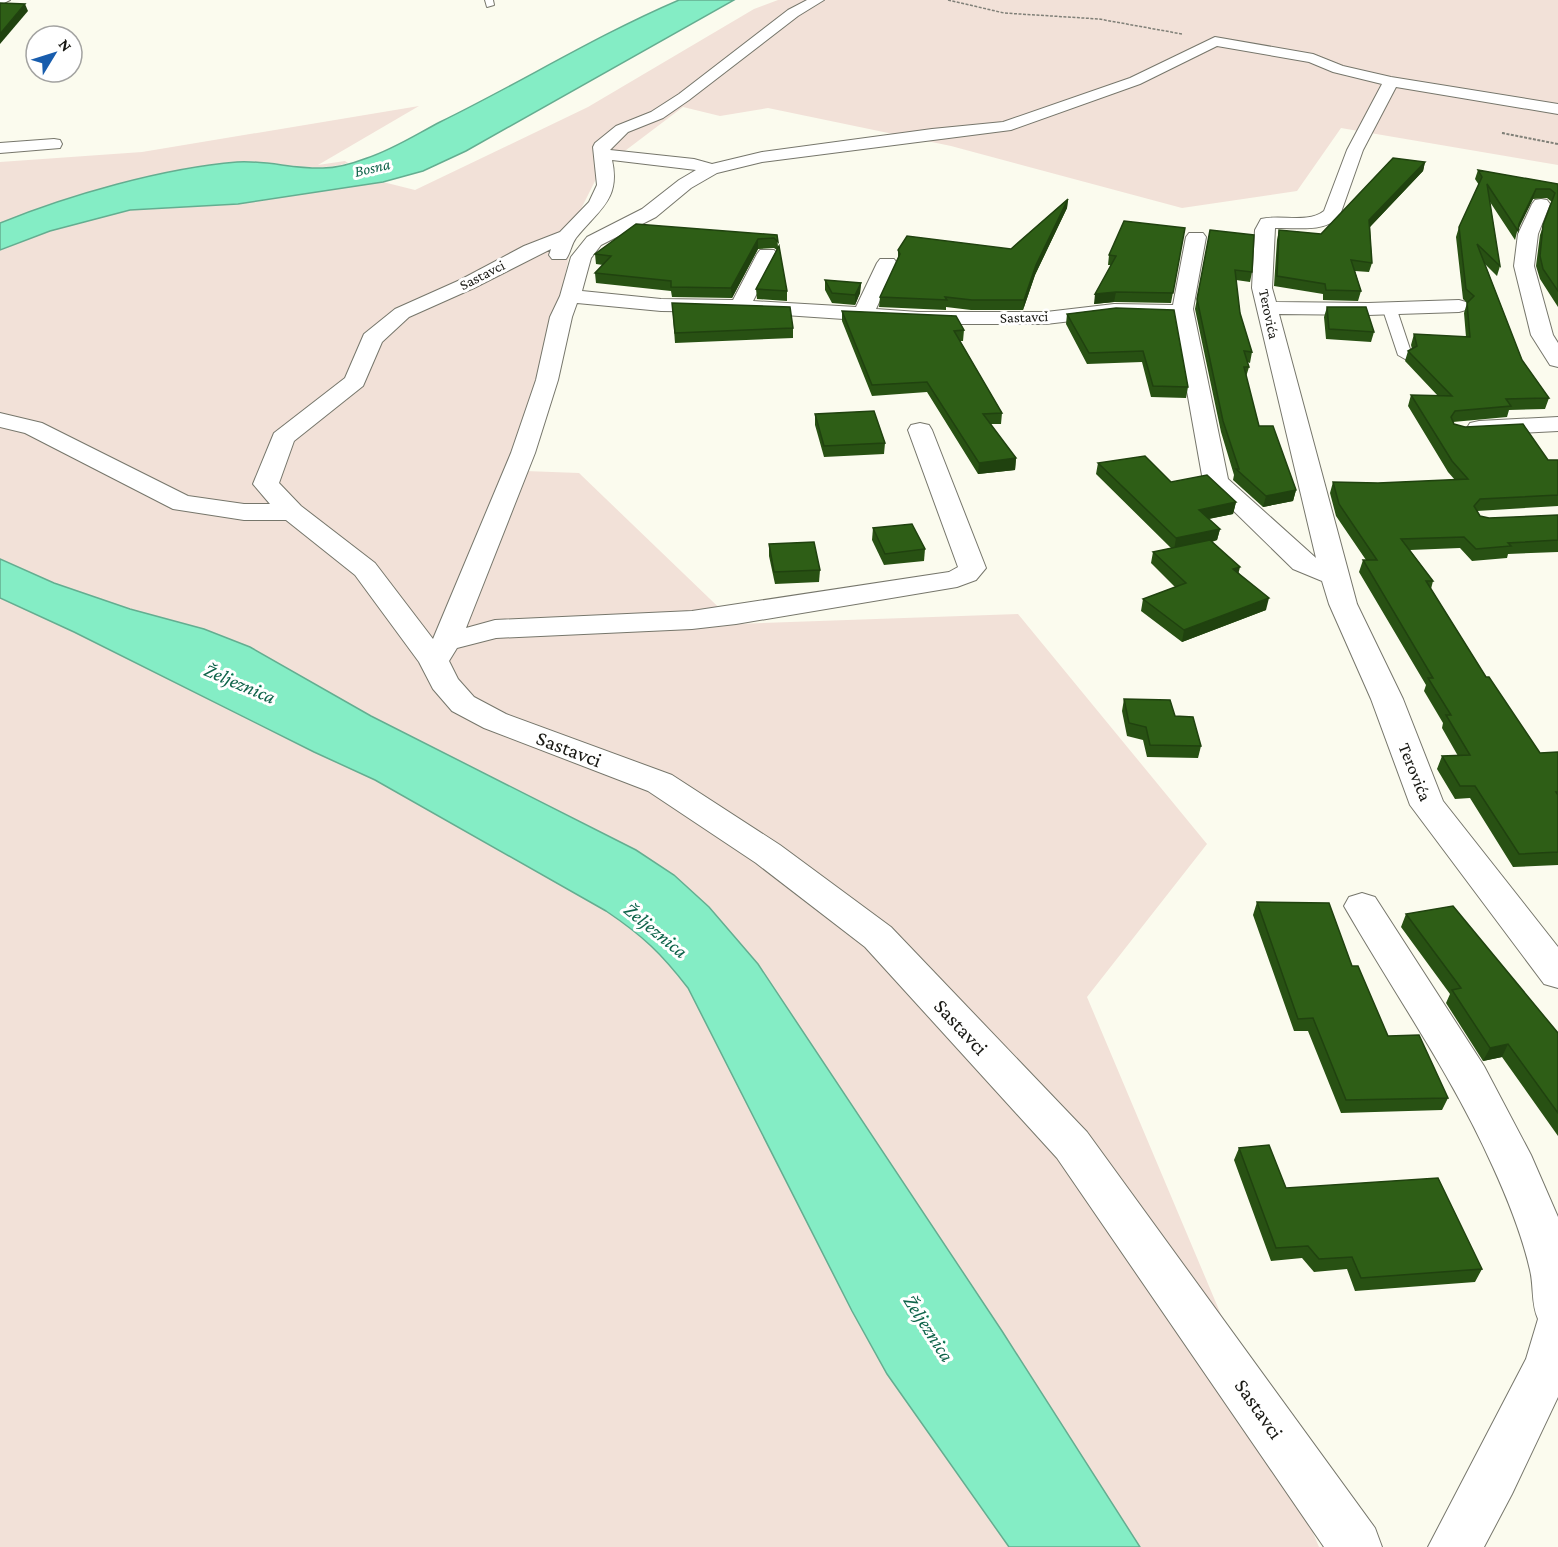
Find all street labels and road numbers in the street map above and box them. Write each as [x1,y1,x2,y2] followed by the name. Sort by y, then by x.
[457,257,507,293] street label: Sastavci
[1256,288,1282,340] street label: Terovića
[999,308,1049,326] street label: Sastavci
[533,726,605,773] street label: Sastavci
[1394,740,1436,804] street label: Terovića
[929,994,993,1060] street label: Sastavci
[1230,1374,1289,1444] street label: Sastavci

